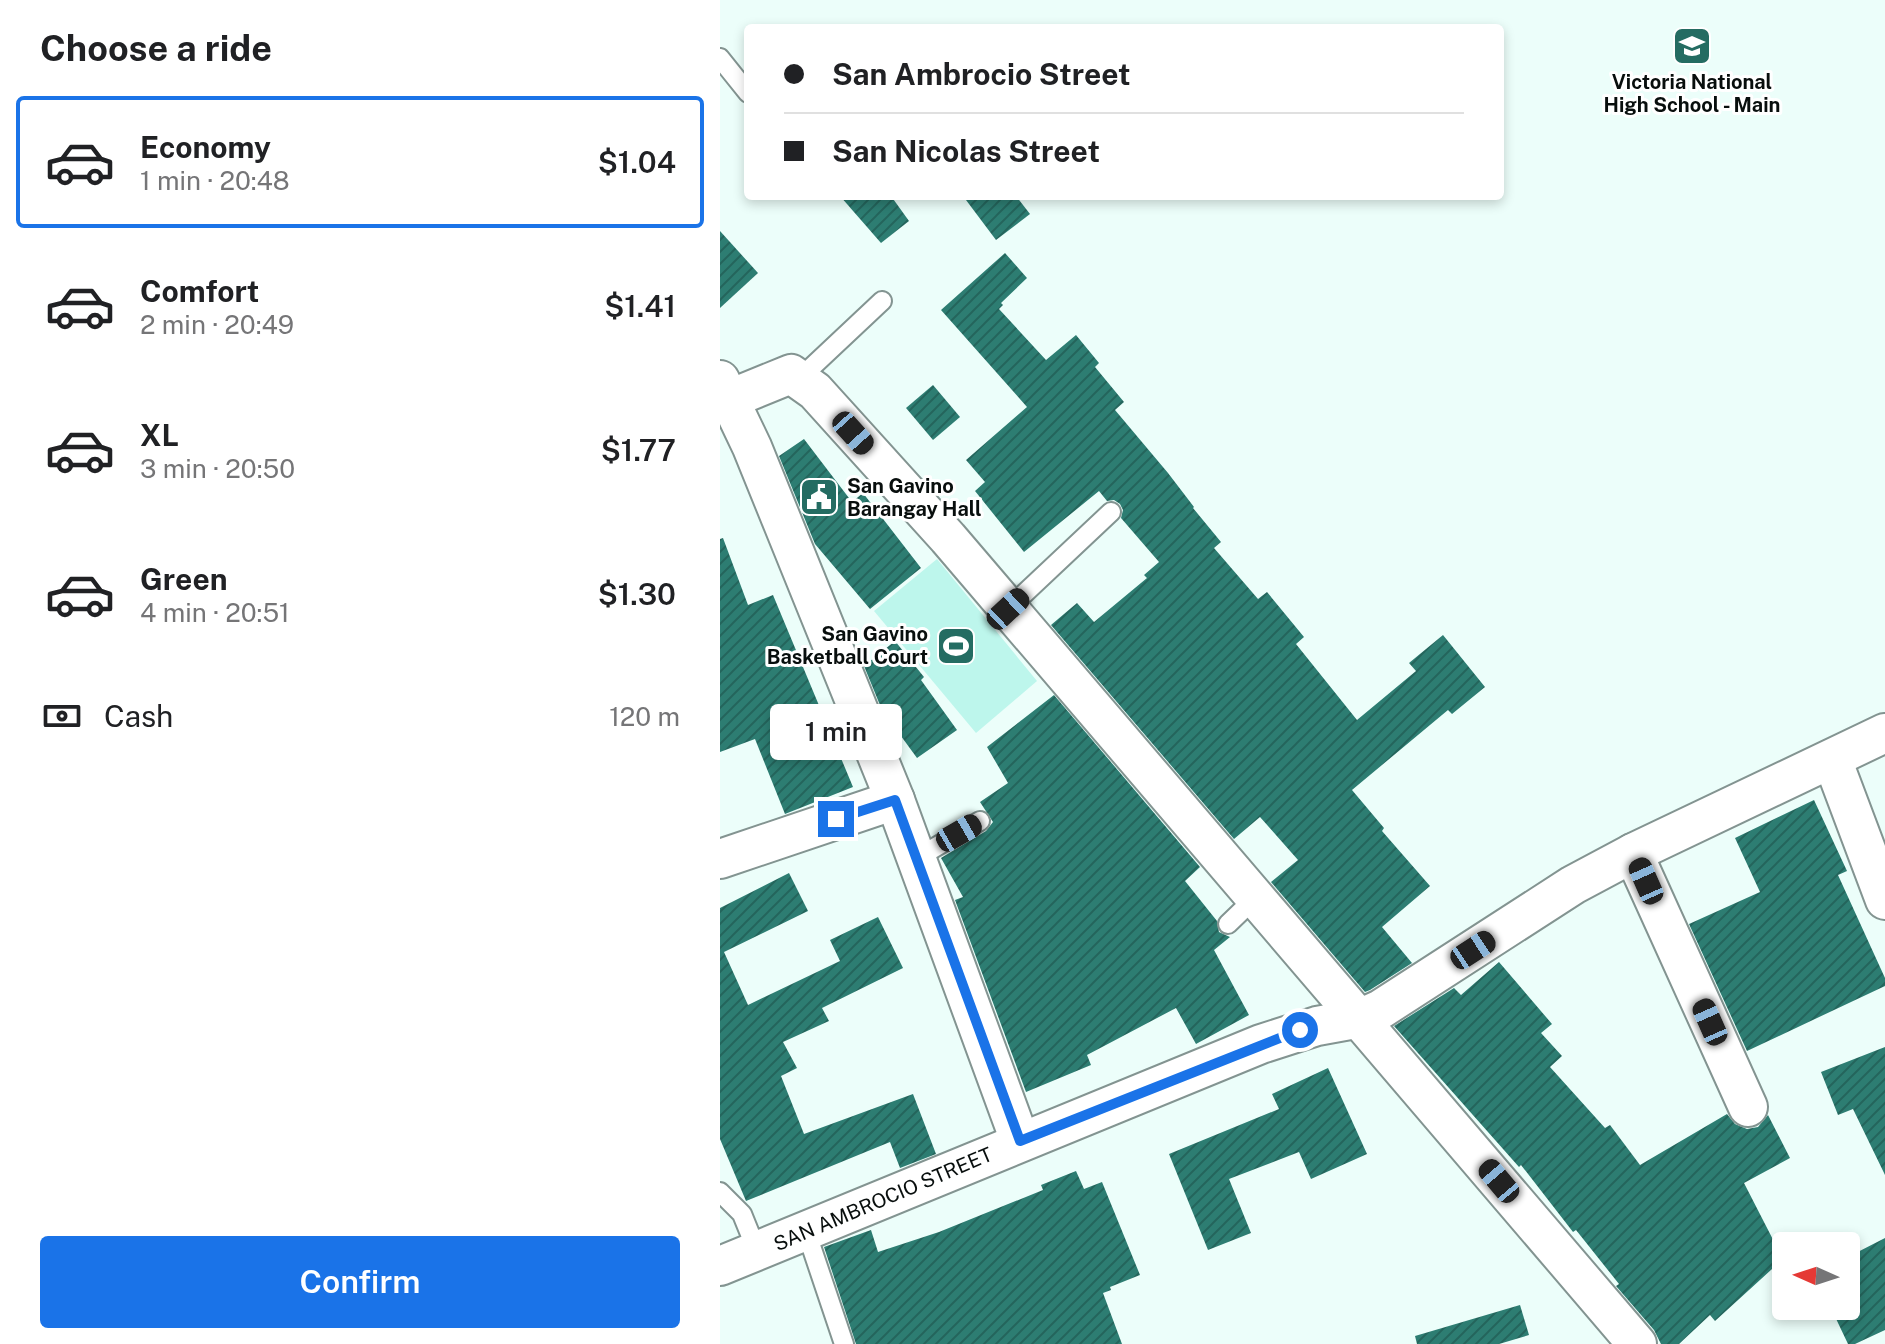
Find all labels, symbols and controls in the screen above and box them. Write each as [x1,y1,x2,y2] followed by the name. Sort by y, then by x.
[1671,25,1713,67] school or university icon: Victoria National High School - Main
[40,27,272,69] text: Choose a ride
[832,56,1131,92] text: San Ambrocio Street
[1604,70,1780,117] place label: Victoria National High School - Main
[44,126,116,198] icon: car
[140,129,271,165] text: Economy
[832,133,1100,169] text: San Nicolas Street
[598,144,676,180] text: $1.04
[140,165,290,196] text: 1 min · 20:48
[44,270,116,342] icon: car
[140,273,259,309] text: Comfort
[604,288,676,324] text: $1.41
[140,309,294,340] text: 2 min · 20:49
[828,407,878,459] car
[44,414,116,486] icon: car
[140,417,179,453] text: XL
[601,432,676,468] text: $1.77
[140,453,295,484] text: 3 min · 20:50
[847,474,982,521] place label: San Gavino Barangay Hall
[798,476,840,518] public building icon: San Gavino Barangay Hall
[44,558,116,630] icon: car
[140,561,227,597] text: Green
[598,576,676,612] text: $1.30
[982,584,1034,634] car
[140,597,290,628] text: 4 min · 20:51
[767,622,928,669] place label: San Gavino Basketball Court
[935,625,977,667] sports icon: San Gavino Basketball Court
[40,694,84,738] icon: cash
[104,698,173,734] text: Cash
[609,701,680,732] text: 120 m
[770,703,902,759] callout: 1 min
[805,716,867,747] text: 1 min
[818,801,854,837] route end
[932,811,986,855] car
[1625,854,1667,908] car
[1446,927,1500,973] car
[1689,995,1731,1049] car
[1282,1012,1318,1048] route start
[770,1142,996,1256] street label: SAN AMBROCIO STREET
[1474,1155,1524,1207] car
[1772,1232,1860,1320] north arrow
[1772,1232,1860,1320] map controls
[40,1236,680,1328] button: Confirm

